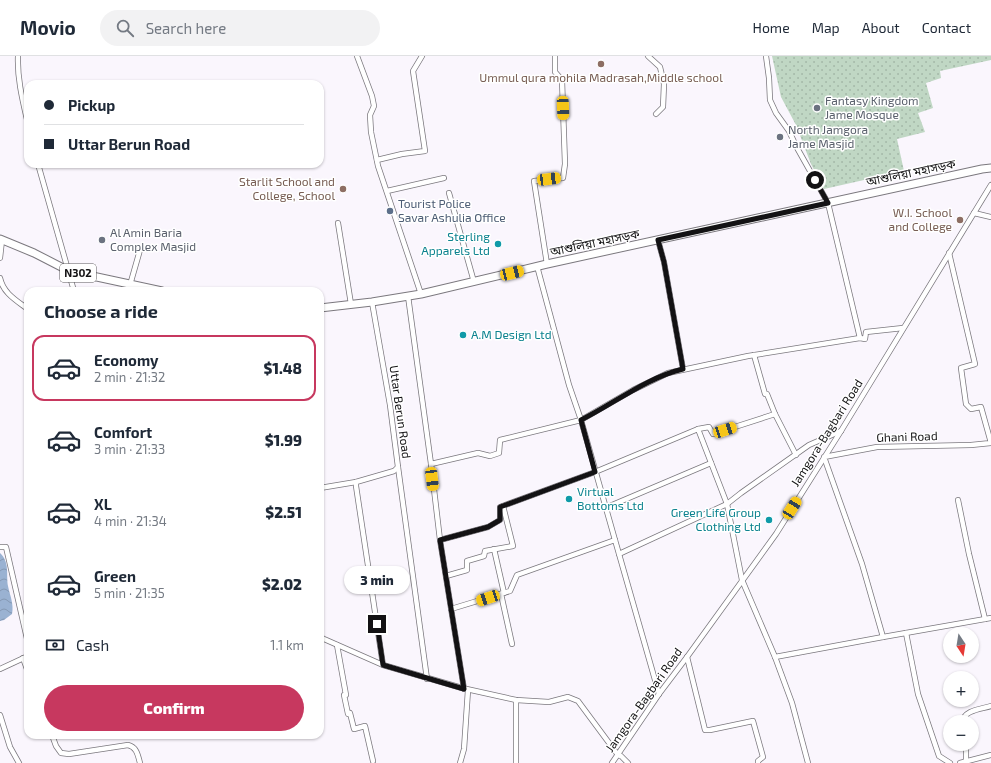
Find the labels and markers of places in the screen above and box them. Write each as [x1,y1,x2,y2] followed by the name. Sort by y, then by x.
[596,59,606,69] marker: Ummul qura mohila Madrasah,Middle school
[479,70,723,84] place label: Ummul qura mohila Madrasah,Middle school
[825,93,919,121] place label: Fantasy Kingdom Jame Mosque
[812,103,822,113] marker: Fantasy Kingdom Jame Mosque
[788,122,868,151] place label: North Jamgora Jame Masjid
[775,132,785,142] marker: North Jamgora Jame Masjid
[239,174,335,202] place label: Starlit School and College, School
[338,184,348,194] marker: Starlit School and College, School
[398,196,506,224] place label: Tourist Police Savar Ashulia Office
[889,205,952,233] place label: W.I. School and College
[385,206,395,216] marker: Tourist Police Savar Ashulia Office
[955,215,965,225] marker: W.I. School and College
[110,225,196,254] place label: Al Amin Baria Complex Masjid
[421,229,490,257] place label: Sterling Apparels Ltd
[97,235,107,245] marker: Al Amin Baria Complex Masjid
[493,239,503,249] marker: Sterling Apparels Ltd
[471,327,552,341] place label: A.M Design Ltd
[458,330,468,340] marker: A.M Design Ltd
[577,484,644,512] place label: Virtual Bottoms Ltd
[564,494,574,504] marker: Virtual Bottoms Ltd
[671,505,761,533] place label: Green Life Group Clothing Ltd
[764,515,774,525] marker: Green Life Group Clothing Ltd

